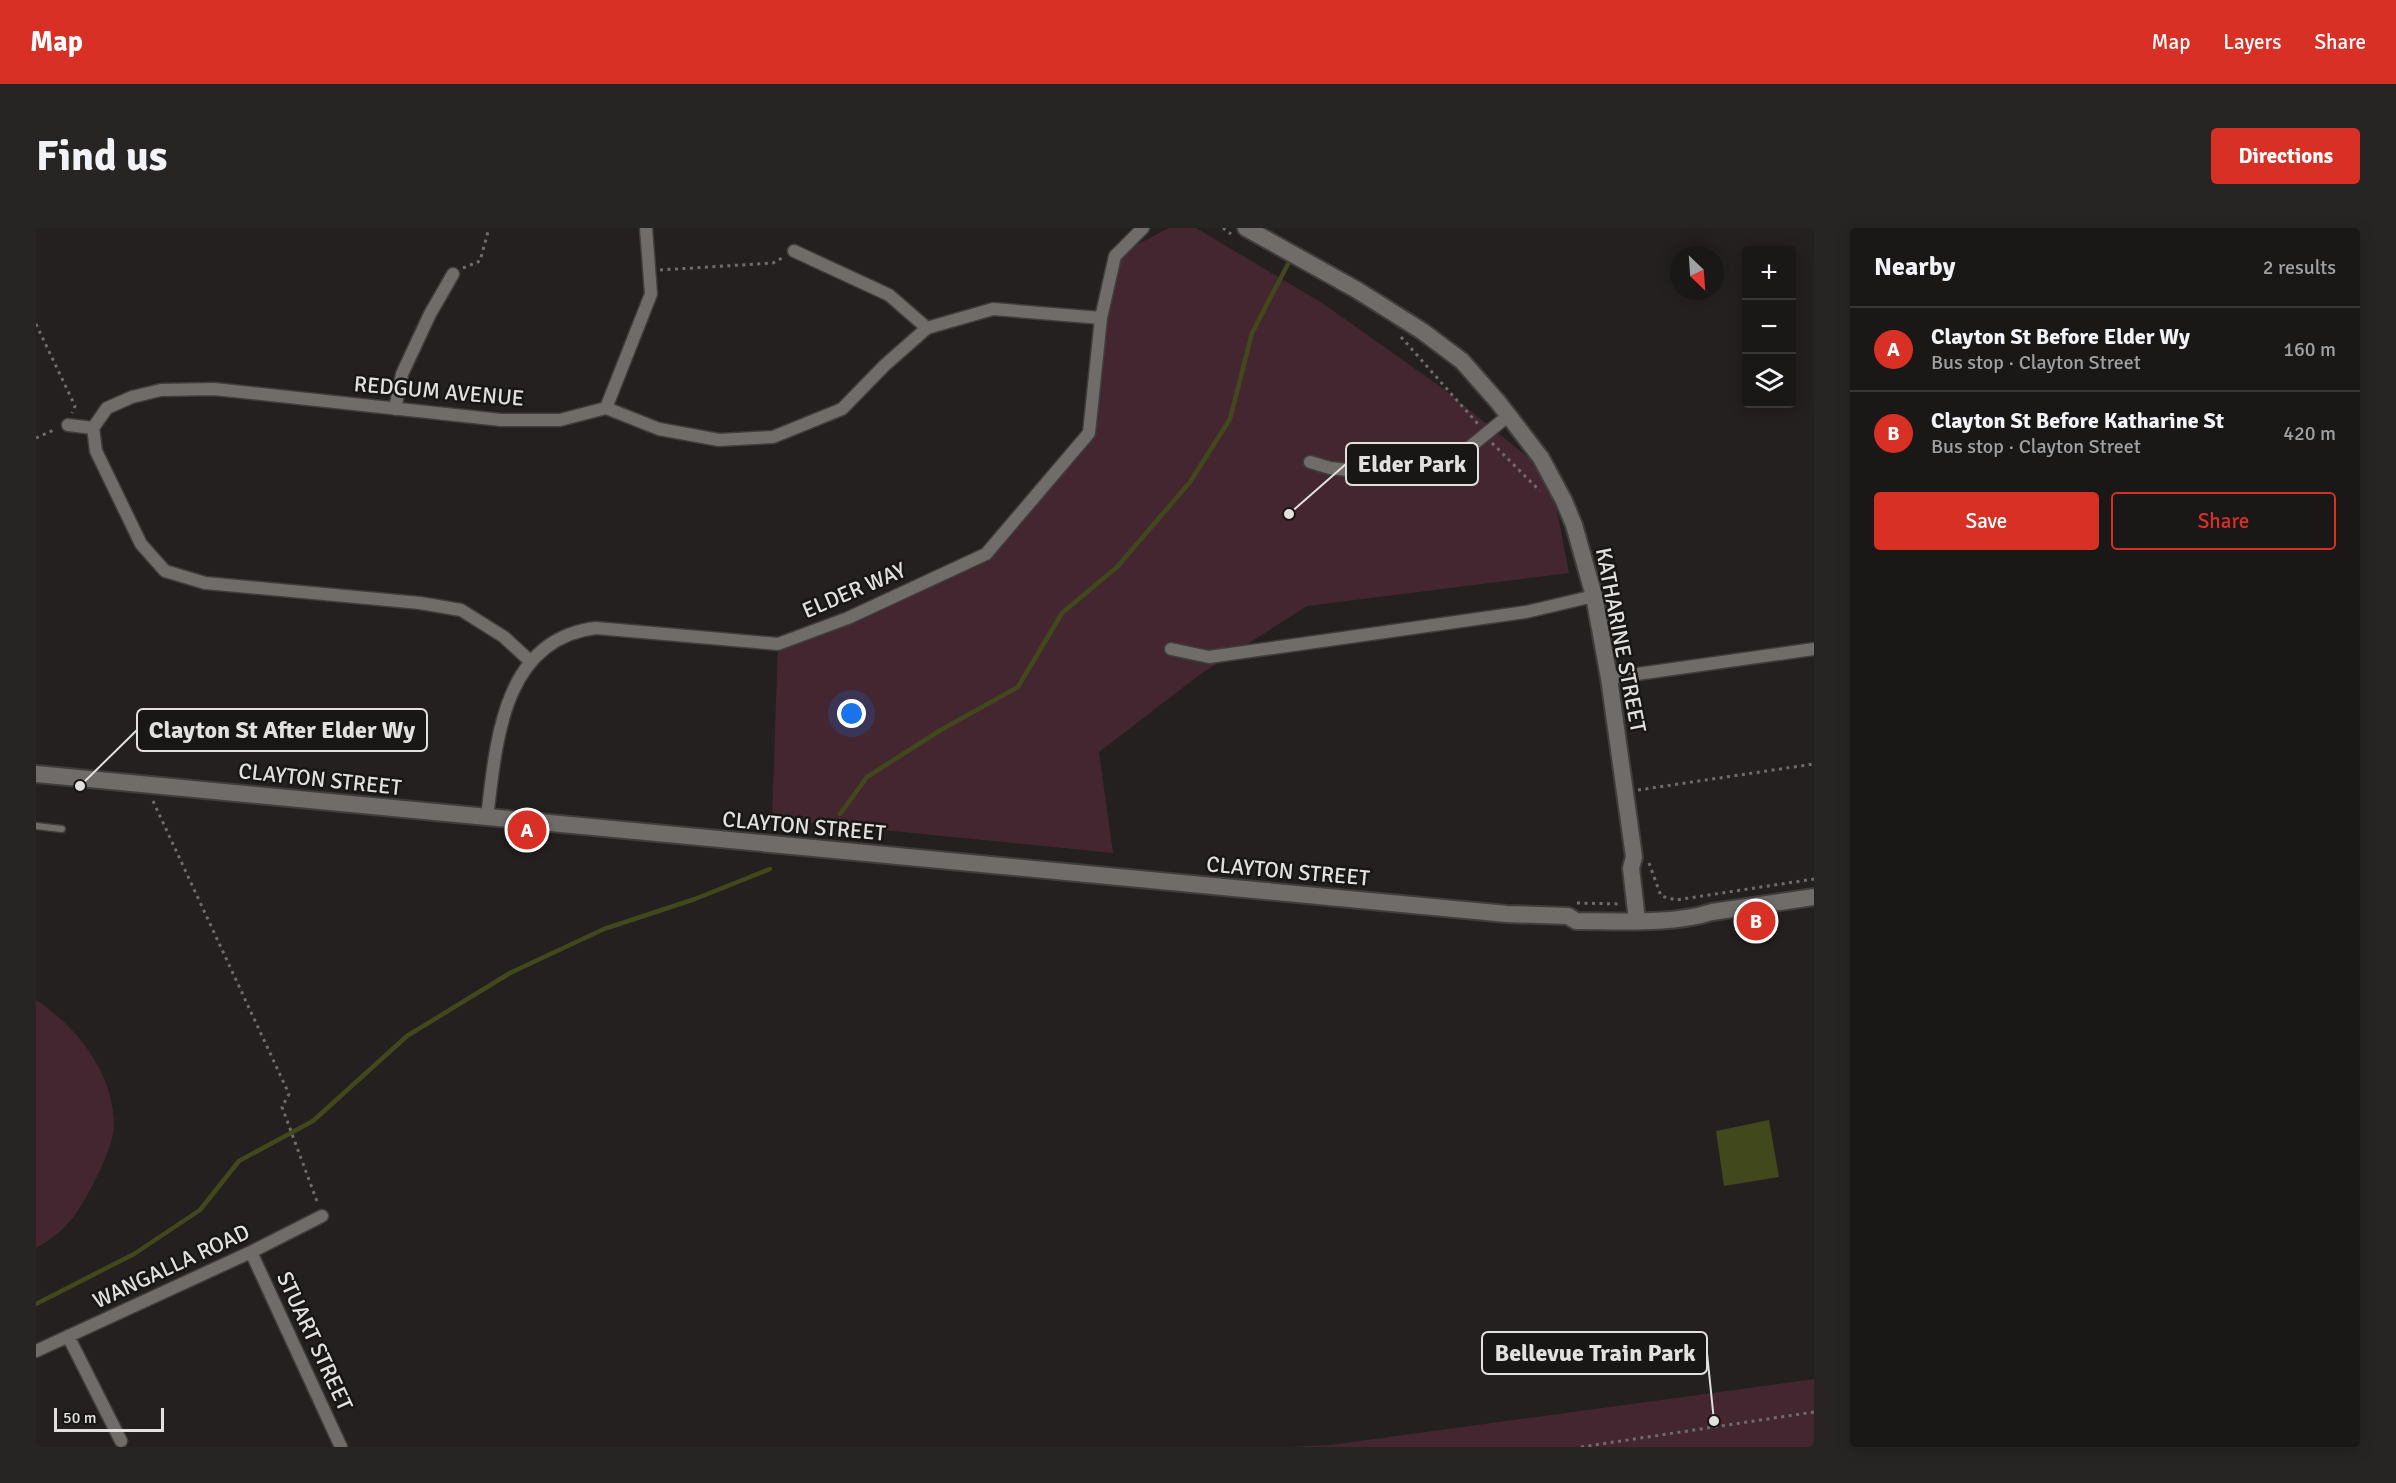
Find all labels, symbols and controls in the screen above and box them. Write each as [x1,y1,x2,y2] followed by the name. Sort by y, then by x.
[30,25,83,59] text: Map
[2152,29,2190,55] text: Map
[2223,29,2281,55] text: Layers
[2314,29,2366,55] text: Share
[2211,128,2360,184] button: Directions
[36,131,167,182] text: Find us
[1670,246,1724,300] north arrow
[1742,246,1796,408] map controls
[1742,246,1796,300] button: +
[1874,251,1955,283] text: Nearby
[2263,255,2336,280] text: 2 results
[1742,300,1796,354] button: −
[1931,323,2190,350] text: Clayton St Before Elder Wy
[1887,337,1900,362] text: A
[2283,337,2336,362] text: 160 m
[1931,350,2141,375] text: Bus stop · Clayton Street
[1742,354,1796,408] button: layers
[353,370,525,412] street label: REDGUM AVENUE
[1931,407,2224,434] text: Clayton St Before Katharine St
[1887,421,1900,446] text: B
[2283,421,2336,446] text: 420 m
[1931,434,2141,459] text: Bus stop · Clayton Street
[1346,443,1478,485] callout: Elder Park
[1358,449,1467,479] text: Elder Park
[1874,492,2099,550] button: Save
[2111,492,2336,550] button: Share
[1590,545,1652,735] street label: KATHARINE STREET
[798,556,910,624] street label: ELDER WAY
[837,699,866,728] your location
[137,709,427,751] callout: Clayton St After Elder Wy
[149,715,415,745] text: Clayton St After Elder Wy
[237,757,403,801] street label: CLAYTON STREET
[721,805,887,847] street label: CLAYTON STREET
[508,808,546,852] pin: A
[1205,850,1371,892] street label: CLAYTON STREET
[1736,898,1776,944] pin: B
[88,1218,254,1314] street label: WANGALLA ROAD
[271,1267,359,1415] street label: STUART STREET
[1482,1332,1707,1374] callout: Bellevue Train Park
[1494,1338,1696,1368] text: Bellevue Train Park
[54,1405,164,1432] scale bar
[63,1408,97,1428] text: 50 m

